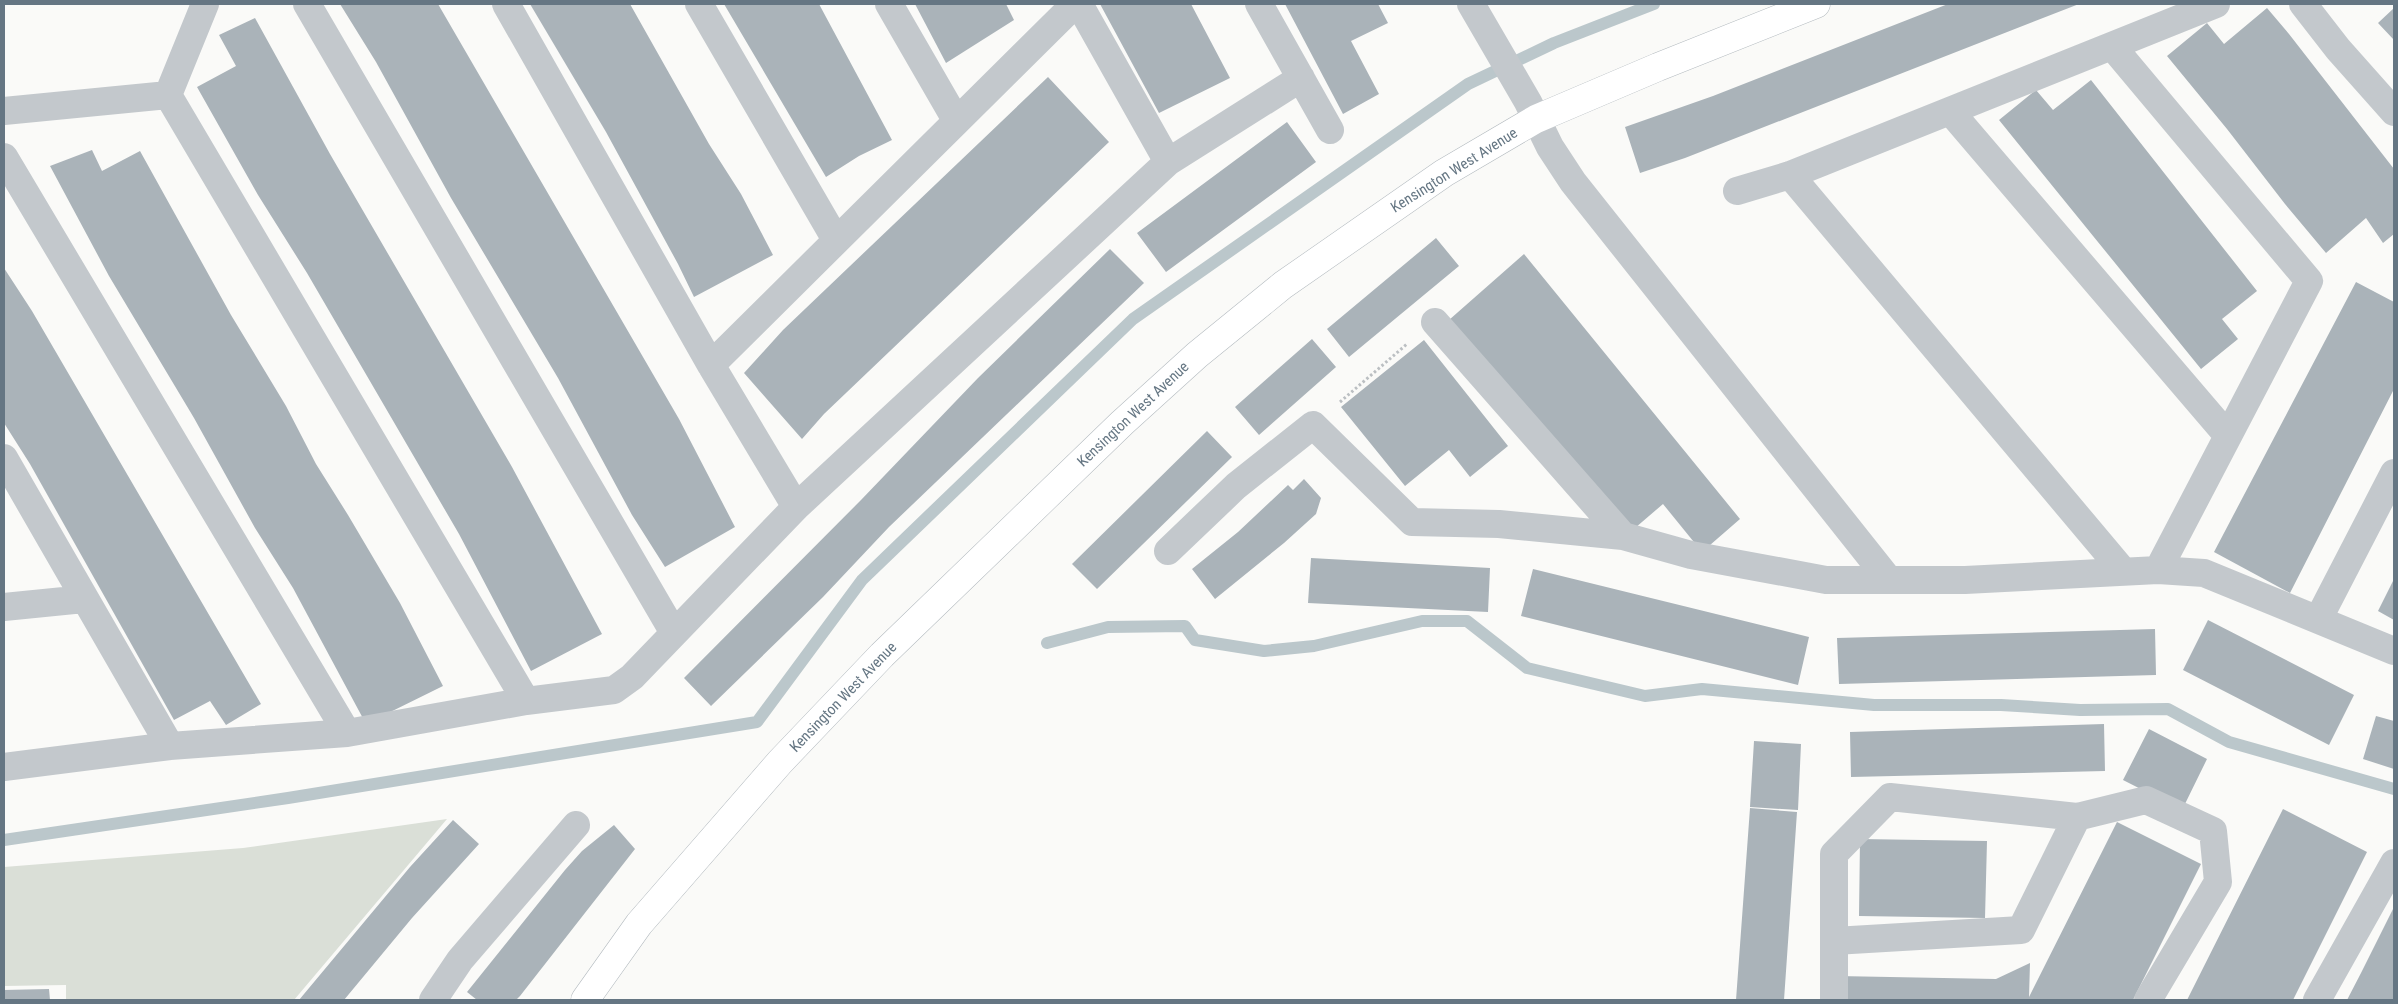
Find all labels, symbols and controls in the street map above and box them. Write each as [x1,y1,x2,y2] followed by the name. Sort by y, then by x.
[1387,124,1521,216] street label: Kensington West Avenue
[1074,358,1192,470] street label: Kensington West Avenue
[786,638,900,756] street label: Kensington West Avenue

